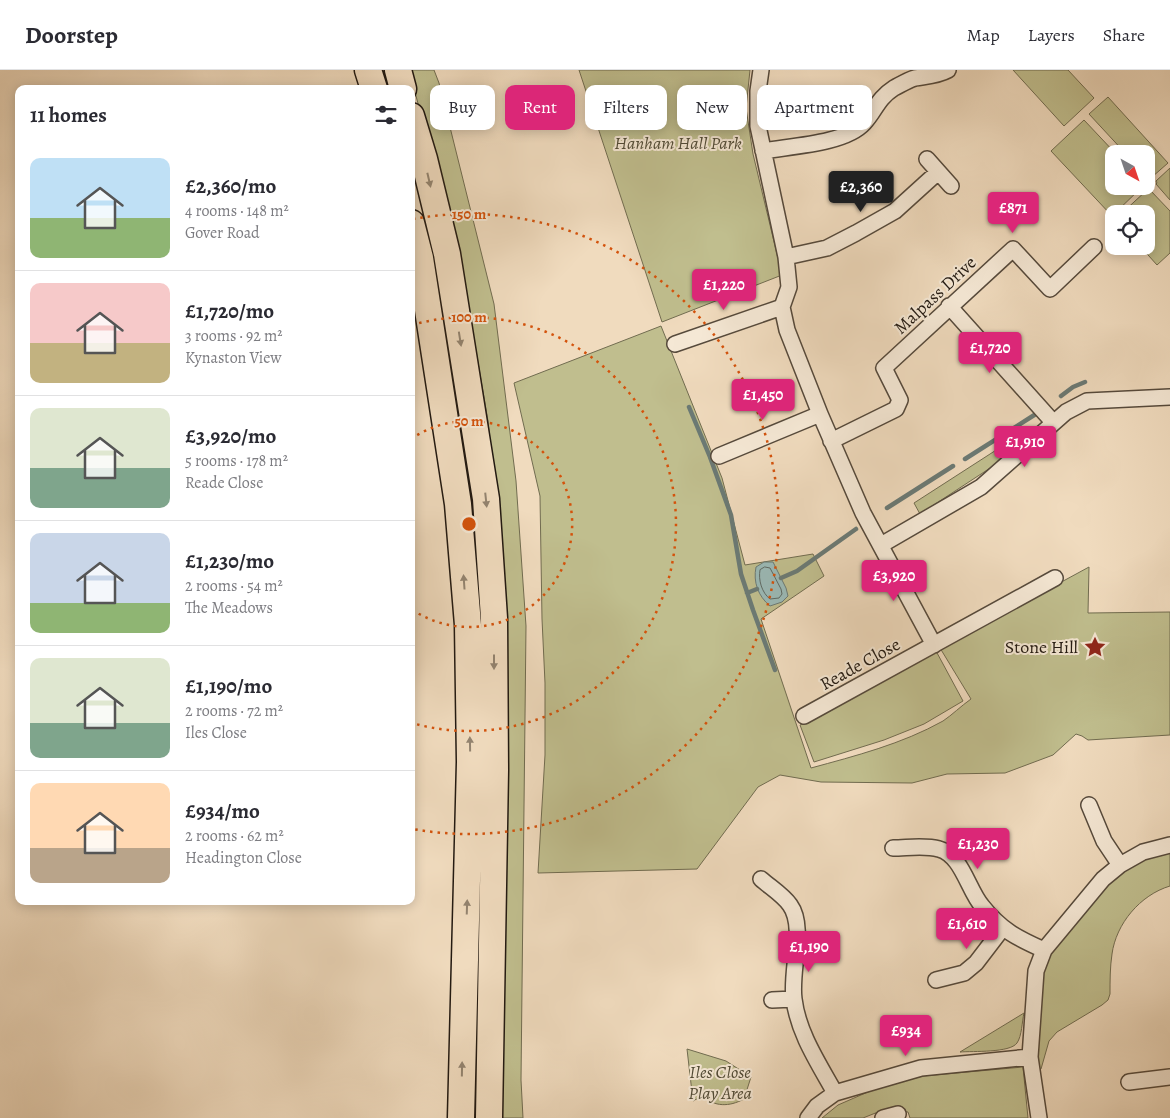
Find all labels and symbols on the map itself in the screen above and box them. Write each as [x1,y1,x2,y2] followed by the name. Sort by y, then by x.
[614,131,742,155] park label: Hanham Hall Park
[1105,145,1155,195] north arrow
[820,170,902,213] pin: £2,360
[425,173,433,188] one-way arrow
[983,191,1043,234] pin: £871
[452,204,487,224] text: 150 m
[889,251,981,339] street label: Malpass Drive
[683,268,765,311] pin: £1,220
[451,307,487,327] text: 100 m
[457,332,465,348] one-way arrow
[949,332,1031,374] pin: £1,720
[722,378,804,421] pin: £1,450
[454,411,484,431] text: 50 m
[984,426,1066,468] pin: £1,910
[482,492,490,508] one-way arrow
[460,515,478,533] centre of rings
[853,560,935,602] pin: £3,920
[460,574,468,590] one-way arrow
[816,632,904,696] street label: Reade Close
[1082,634,1108,660] place icon: Stone Hill
[1005,635,1079,659] place label: Stone Hill
[490,654,498,670] one-way arrow
[466,736,474,752] one-way arrow
[937,828,1019,870] pin: £1,230
[463,899,471,915] one-way arrow
[926,908,1008,950] pin: £1,610
[768,930,850,973] pin: £1,190
[876,1014,936,1057] pin: £934
[688,1060,752,1105] park label: Iles Close Play Area
[458,1061,466,1077] one-way arrow

